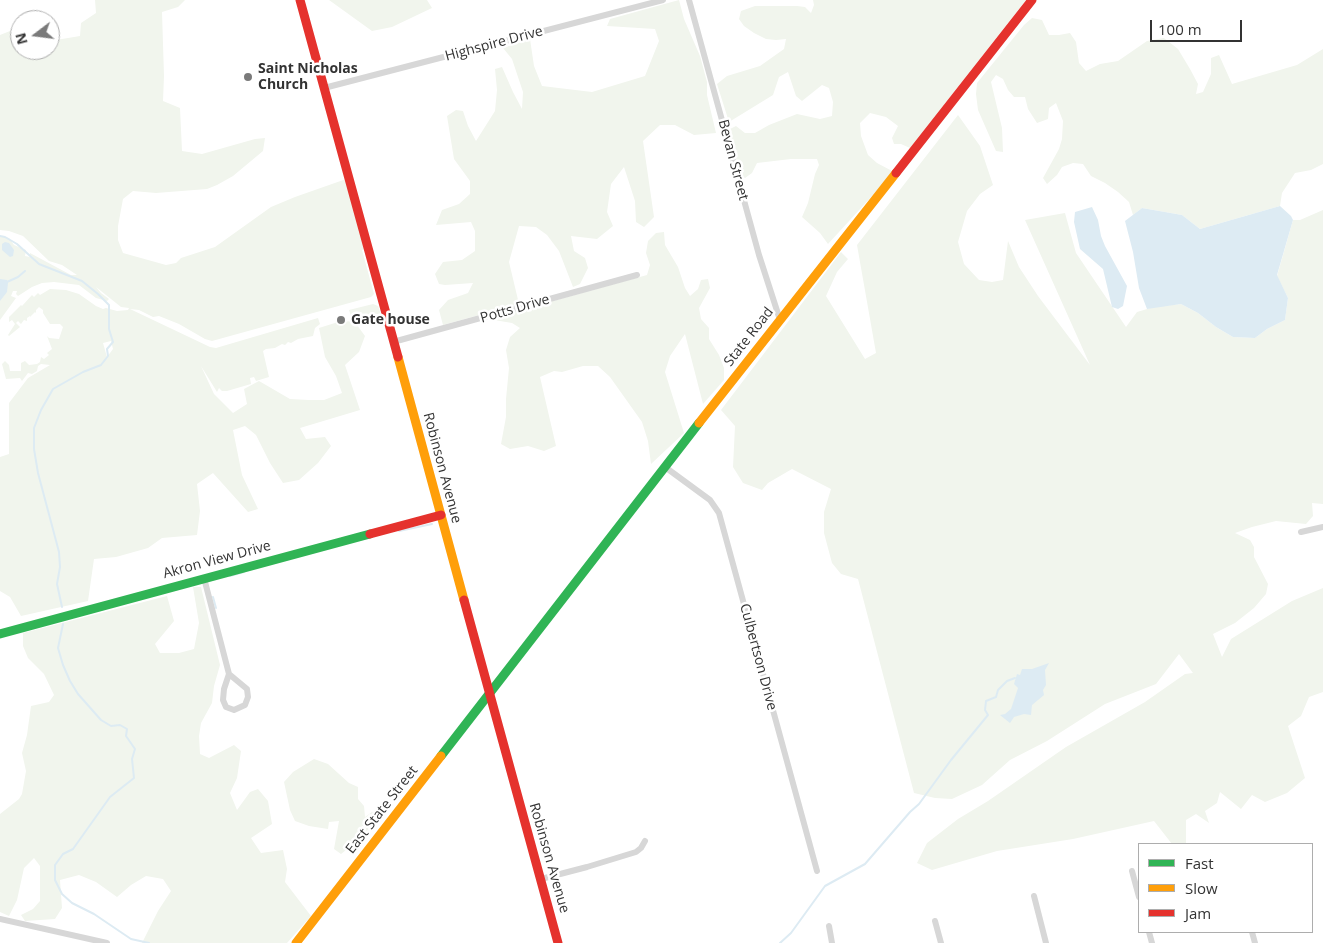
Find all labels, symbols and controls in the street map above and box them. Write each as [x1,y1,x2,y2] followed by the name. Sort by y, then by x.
[10,10,60,60] north arrow
[1153,10,1246,42] scale bar
[1158,19,1202,39] text: 100 m
[443,23,545,65] street label: Highspire Drive
[10,31,32,47] text: N
[258,61,358,94] place label: Saint Nicholas Church
[242,71,254,83] marker: Saint Nicholas Church
[714,118,752,202] street label: Bevan Street
[478,291,552,327] street label: Potts Drive
[721,304,777,370] street label: State Road
[351,312,430,328] place label: Gate house
[335,314,347,326] marker: Gate house
[419,411,465,525] street label: Robinson Avenue
[161,538,273,582] street label: Akron View Drive
[736,602,780,712] street label: Culbertson Drive
[342,763,422,857] street label: East State Street
[525,801,573,915] street label: Robinson Avenue
[1138,843,1313,933] legend
[1185,853,1214,873] text: Fast
[1185,878,1218,898] text: Slow
[1185,903,1211,923] text: Jam

